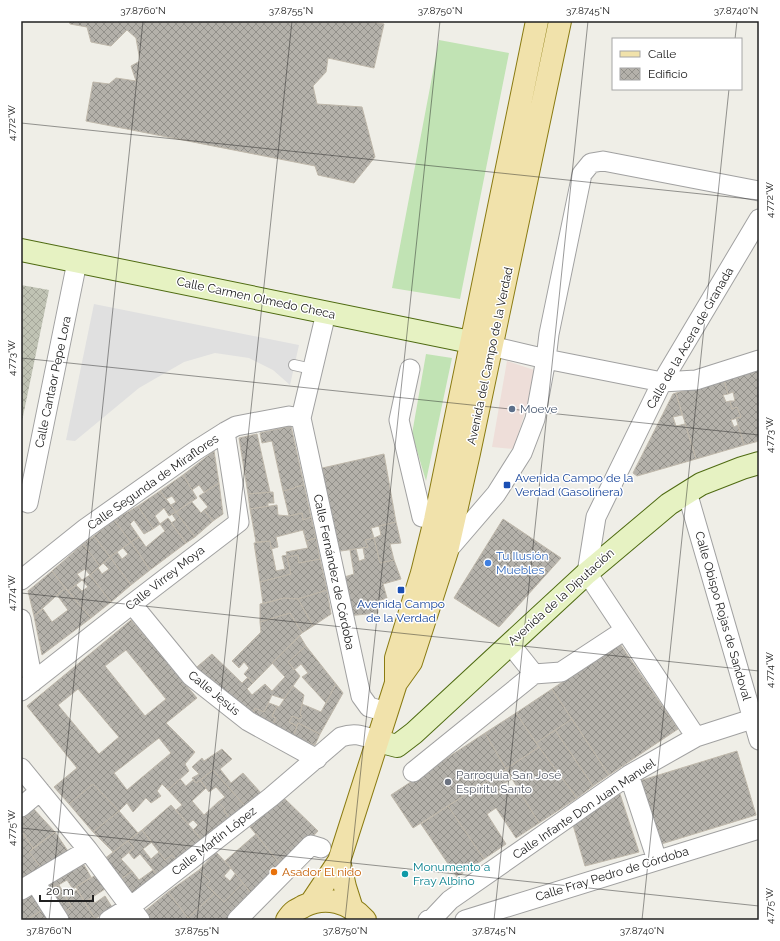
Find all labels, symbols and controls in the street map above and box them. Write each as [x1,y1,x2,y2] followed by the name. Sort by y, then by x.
[120,5,166,16] text: 37.8760°N
[269,5,313,16] text: 37.8755°N
[418,5,462,16] text: 37.8750°N
[566,5,610,16] text: 37.8745°N
[714,5,758,16] text: 37.8740°N
[612,38,742,90] legend
[648,47,676,61] text: Calle
[648,67,688,81] text: Edificio
[6,104,17,141] text: 4.772°W
[764,181,775,218] text: 4.772°W
[644,265,736,411] street label: Calle de la Acera de Granada
[464,266,516,446] street label: Avenida del Campo de la Verdad
[175,274,337,322] street label: Calle Carmen Olmedo Checa
[32,315,74,449] street label: Calle Cantaor Pepe Lora
[6,339,17,376] text: 4.773°W
[520,402,558,416] place label: Moeve
[507,404,517,414] marker: Moeve
[764,416,775,453] text: 4.773°W
[85,431,221,533] street label: Calle Segunda de Miraflores
[515,471,633,499] place label: Avenida Campo de la Verdad (Gasolinera)
[502,480,512,490] marker: Avenida Campo de la Verdad (Gasolinera)
[311,493,357,651] street label: Calle Fernández de Córdoba
[692,530,754,703] street label: Calle Obispo Rojas de Sandoval
[123,543,207,613] street label: Calle Virrey Moya
[505,546,617,648] street label: Avenida de la Diputación
[496,549,548,577] place label: Tu Ilusión Muebles
[483,558,493,568] marker: Tu Ilusión Muebles
[6,575,17,611] text: 4.774°W
[396,585,406,595] marker: Avenida Campo de la Verdad
[357,597,445,625] place label: Avenida Campo de la Verdad
[764,652,775,688] text: 4.774°W
[185,668,243,718] street label: Calle Jesús
[510,756,659,862] street label: Calle Infante Don Juan Manuel
[456,768,561,796] place label: Parroquia San José Espíritu Santo
[443,777,453,787] marker: Parroquia San José Espíritu Santo
[169,804,259,878] street label: Calle Martín López
[6,809,17,846] text: 4.775°W
[534,844,690,904] street label: Calle Fray Pedro de Córdoba
[413,860,490,888] place label: Monumento a Fray Albino
[282,865,361,879] place label: Asador El nido
[269,867,279,877] marker: Asador El nido
[400,869,410,879] marker: Monumento a Fray Albino
[40,877,93,903] scale bar
[46,884,74,898] text: 20 m
[764,887,775,924] text: 4.775°W
[26,925,72,936] text: 37.8760°N
[175,925,219,936] text: 37.8755°N
[323,925,367,936] text: 37.8750°N
[472,925,516,936] text: 37.8745°N
[620,925,664,936] text: 37.8740°N

